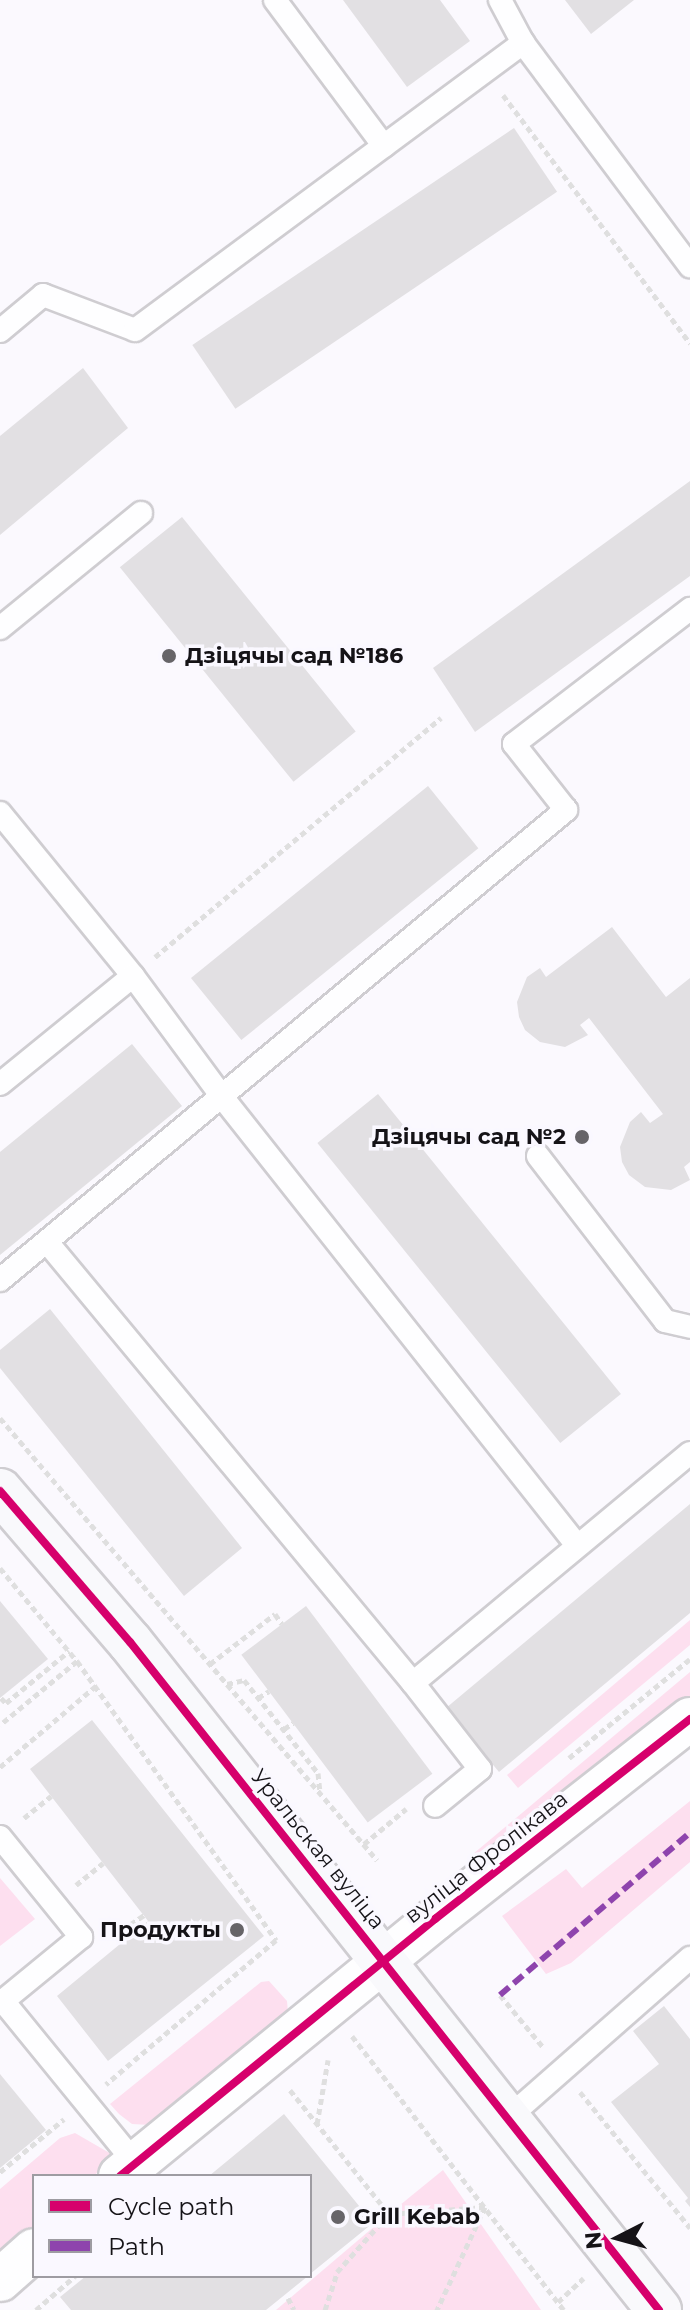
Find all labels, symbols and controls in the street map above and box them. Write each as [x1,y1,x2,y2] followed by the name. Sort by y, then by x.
[185,643,403,669] place label: Дзіцячы сад №186
[160,647,178,665] marker: Дзіцячы сад №186
[372,1124,566,1150] place label: Дзіцячы сад №2
[573,1128,591,1146] marker: Дзіцячы сад №2
[245,1764,391,1934] street label: Уральская вуліца
[399,1785,573,1929] street label: вуліца Фролікава
[100,1917,221,1943] place label: Продукты
[228,1921,246,1939] marker: Продукты
[32,2174,312,2278] legend
[108,2192,235,2221] text: Cycle path
[578,2198,658,2278] north arrow
[354,2204,480,2230] place label: Grill Kebab
[329,2208,347,2226] marker: Grill Kebab
[579,2230,608,2251] text: N
[108,2232,165,2261] text: Path

